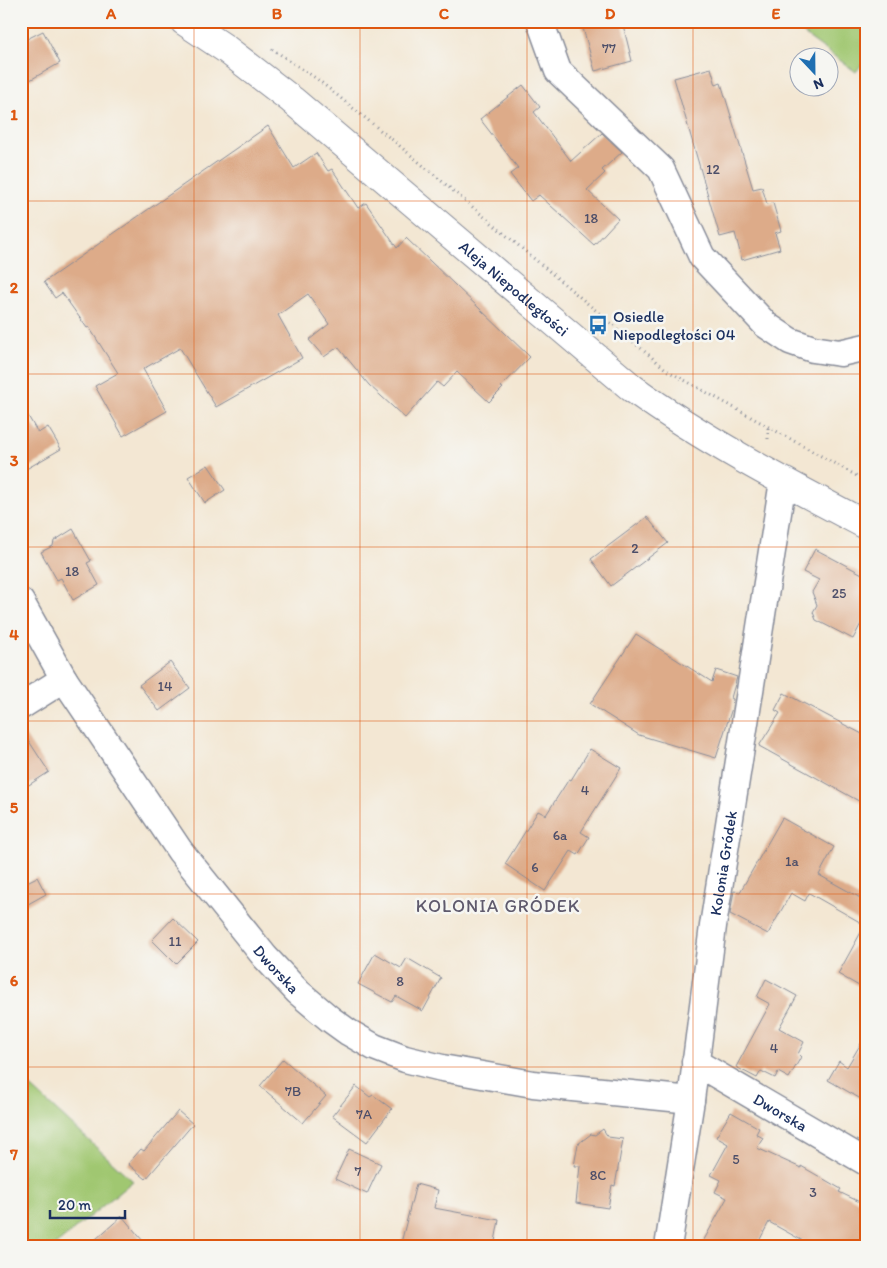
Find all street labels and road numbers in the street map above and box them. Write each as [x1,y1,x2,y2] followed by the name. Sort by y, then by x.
[455,237,573,340] street label: Aleja Niepodległości
[706,809,741,917] street label: Kolonia Gródek
[249,941,303,997] street label: Dworska
[750,1089,811,1136] street label: Dworska

